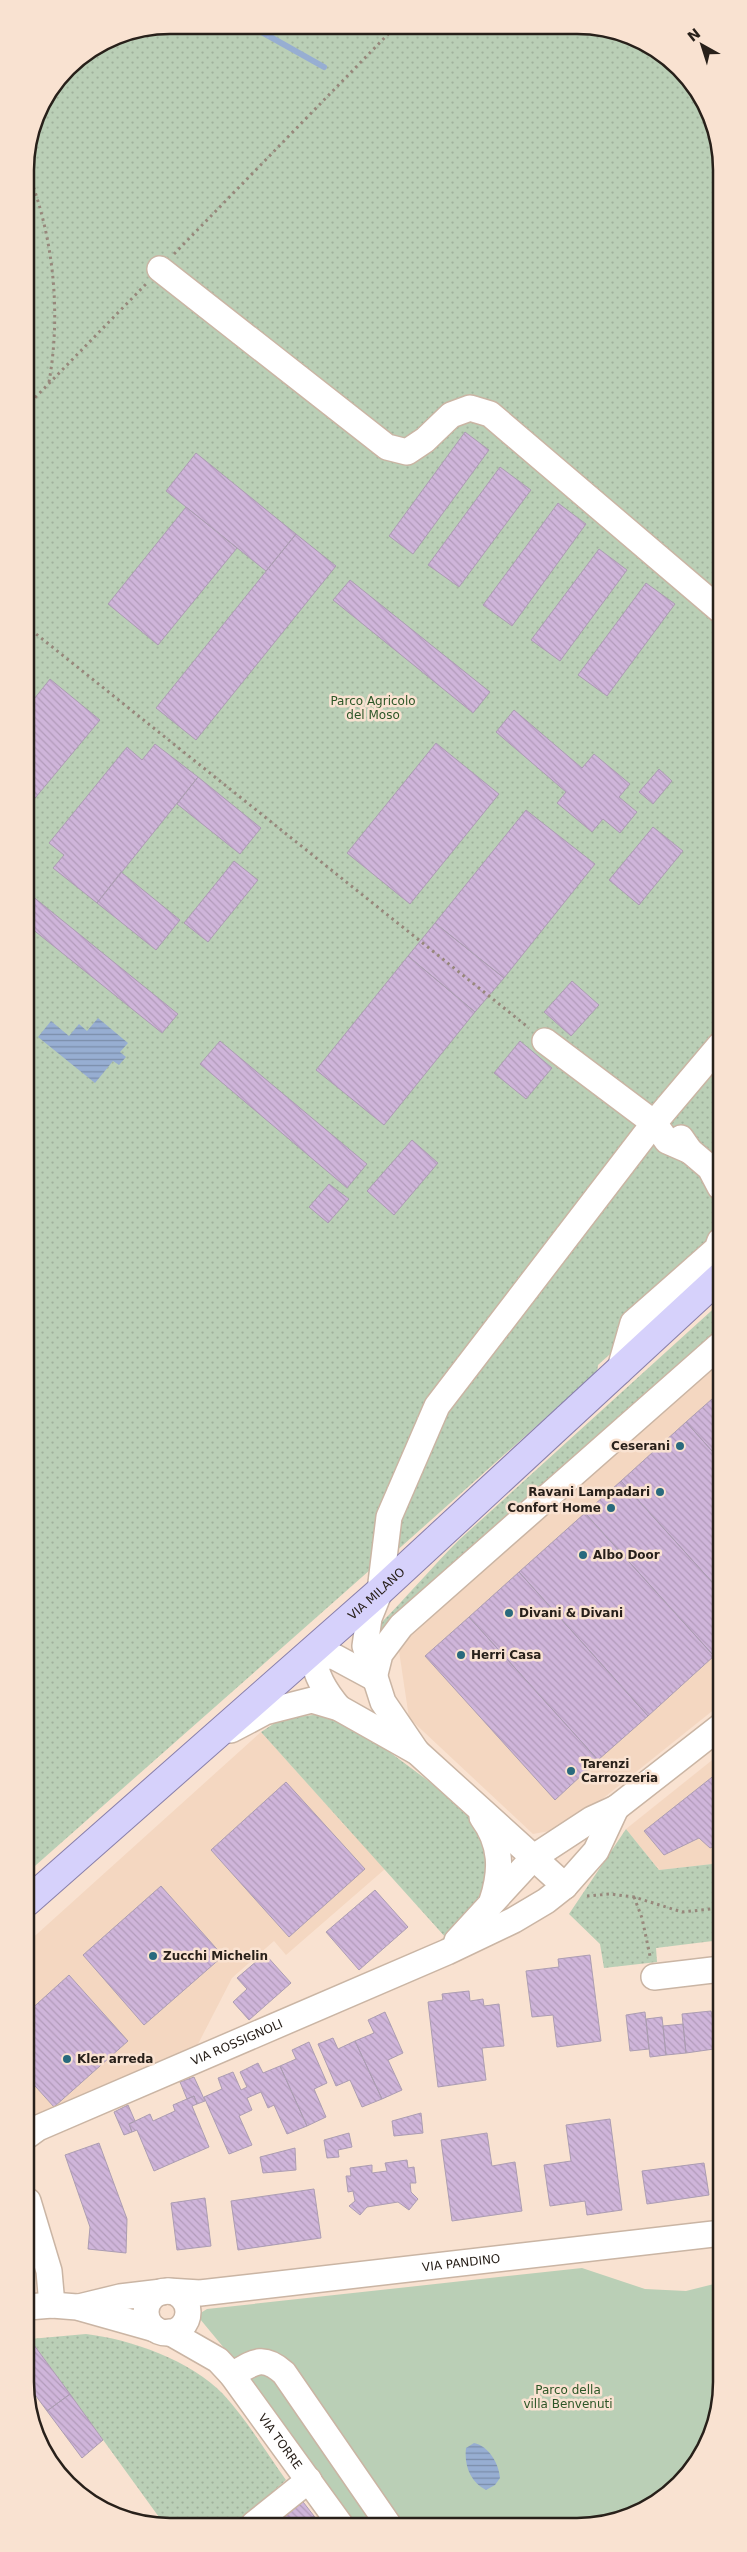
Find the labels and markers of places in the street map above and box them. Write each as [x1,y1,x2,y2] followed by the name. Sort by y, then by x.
[611,1439,670,1453] place label: Ceserani
[674,1440,686,1452] marker: Ceserani
[528,1485,650,1499] place label: Ravani Lampadari
[654,1486,666,1498] marker: Ravani Lampadari
[507,1501,601,1515] place label: Confort Home
[605,1502,617,1514] marker: Confort Home
[593,1548,660,1562] place label: Albo Door
[577,1549,589,1561] marker: Albo Door
[519,1606,623,1620] place label: Divani & Divani
[503,1607,515,1619] marker: Divani & Divani
[471,1648,541,1662] place label: Herri Casa
[455,1649,467,1661] marker: Herri Casa
[581,1757,658,1785] place label: Tarenzi Carrozzeria
[565,1765,577,1777] marker: Tarenzi Carrozzeria
[163,1949,268,1963] place label: Zucchi Michelin
[147,1950,159,1962] marker: Zucchi Michelin
[77,2052,153,2066] place label: Kler arreda
[61,2053,73,2065] marker: Kler arreda

